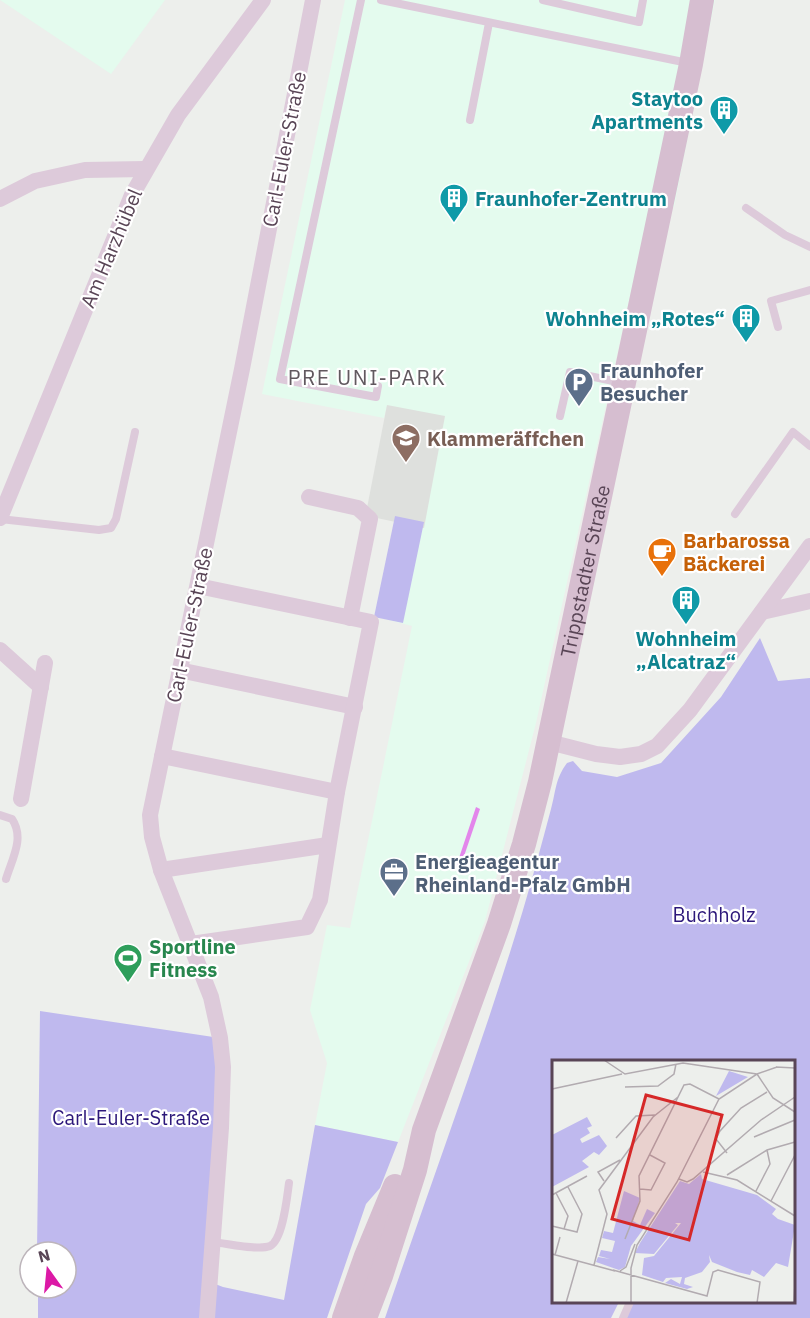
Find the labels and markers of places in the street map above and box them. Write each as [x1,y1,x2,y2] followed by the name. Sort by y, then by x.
[591,85,703,135] place label: Staytoo Apartments
[708,94,740,136] building icon: Staytoo Apartments
[438,182,470,224] building icon: Fraunhofer-Zentrum
[475,185,667,212] place label: Fraunhofer-Zentrum
[730,302,762,344] building icon: Wohnheim „Rotes“
[545,305,725,332] place label: Wohnheim „Rotes“
[600,357,704,407] place label: Fraunhofer Besucher
[563,366,595,408] parking icon: Fraunhofer Besucher
[390,422,422,464] school or university icon: Klammeräffchen
[427,425,584,452] place label: Klammeräffchen
[683,527,790,577] place label: Barbarossa Bäckerei
[646,536,678,578] cafe icon: Barbarossa Bäckerei
[670,584,702,626] building icon: Wohnheim „Alcatraz“
[636,625,736,675] place label: Wohnheim „Alcatraz“
[415,848,631,898] place label: Energieagentur Rheinland-Pfalz GmbH
[378,856,410,898] office icon: Energieagentur Rheinland-Pfalz GmbH
[149,933,236,983] place label: Sportline Fitness
[112,942,144,984] sports icon: Sportline Fitness

